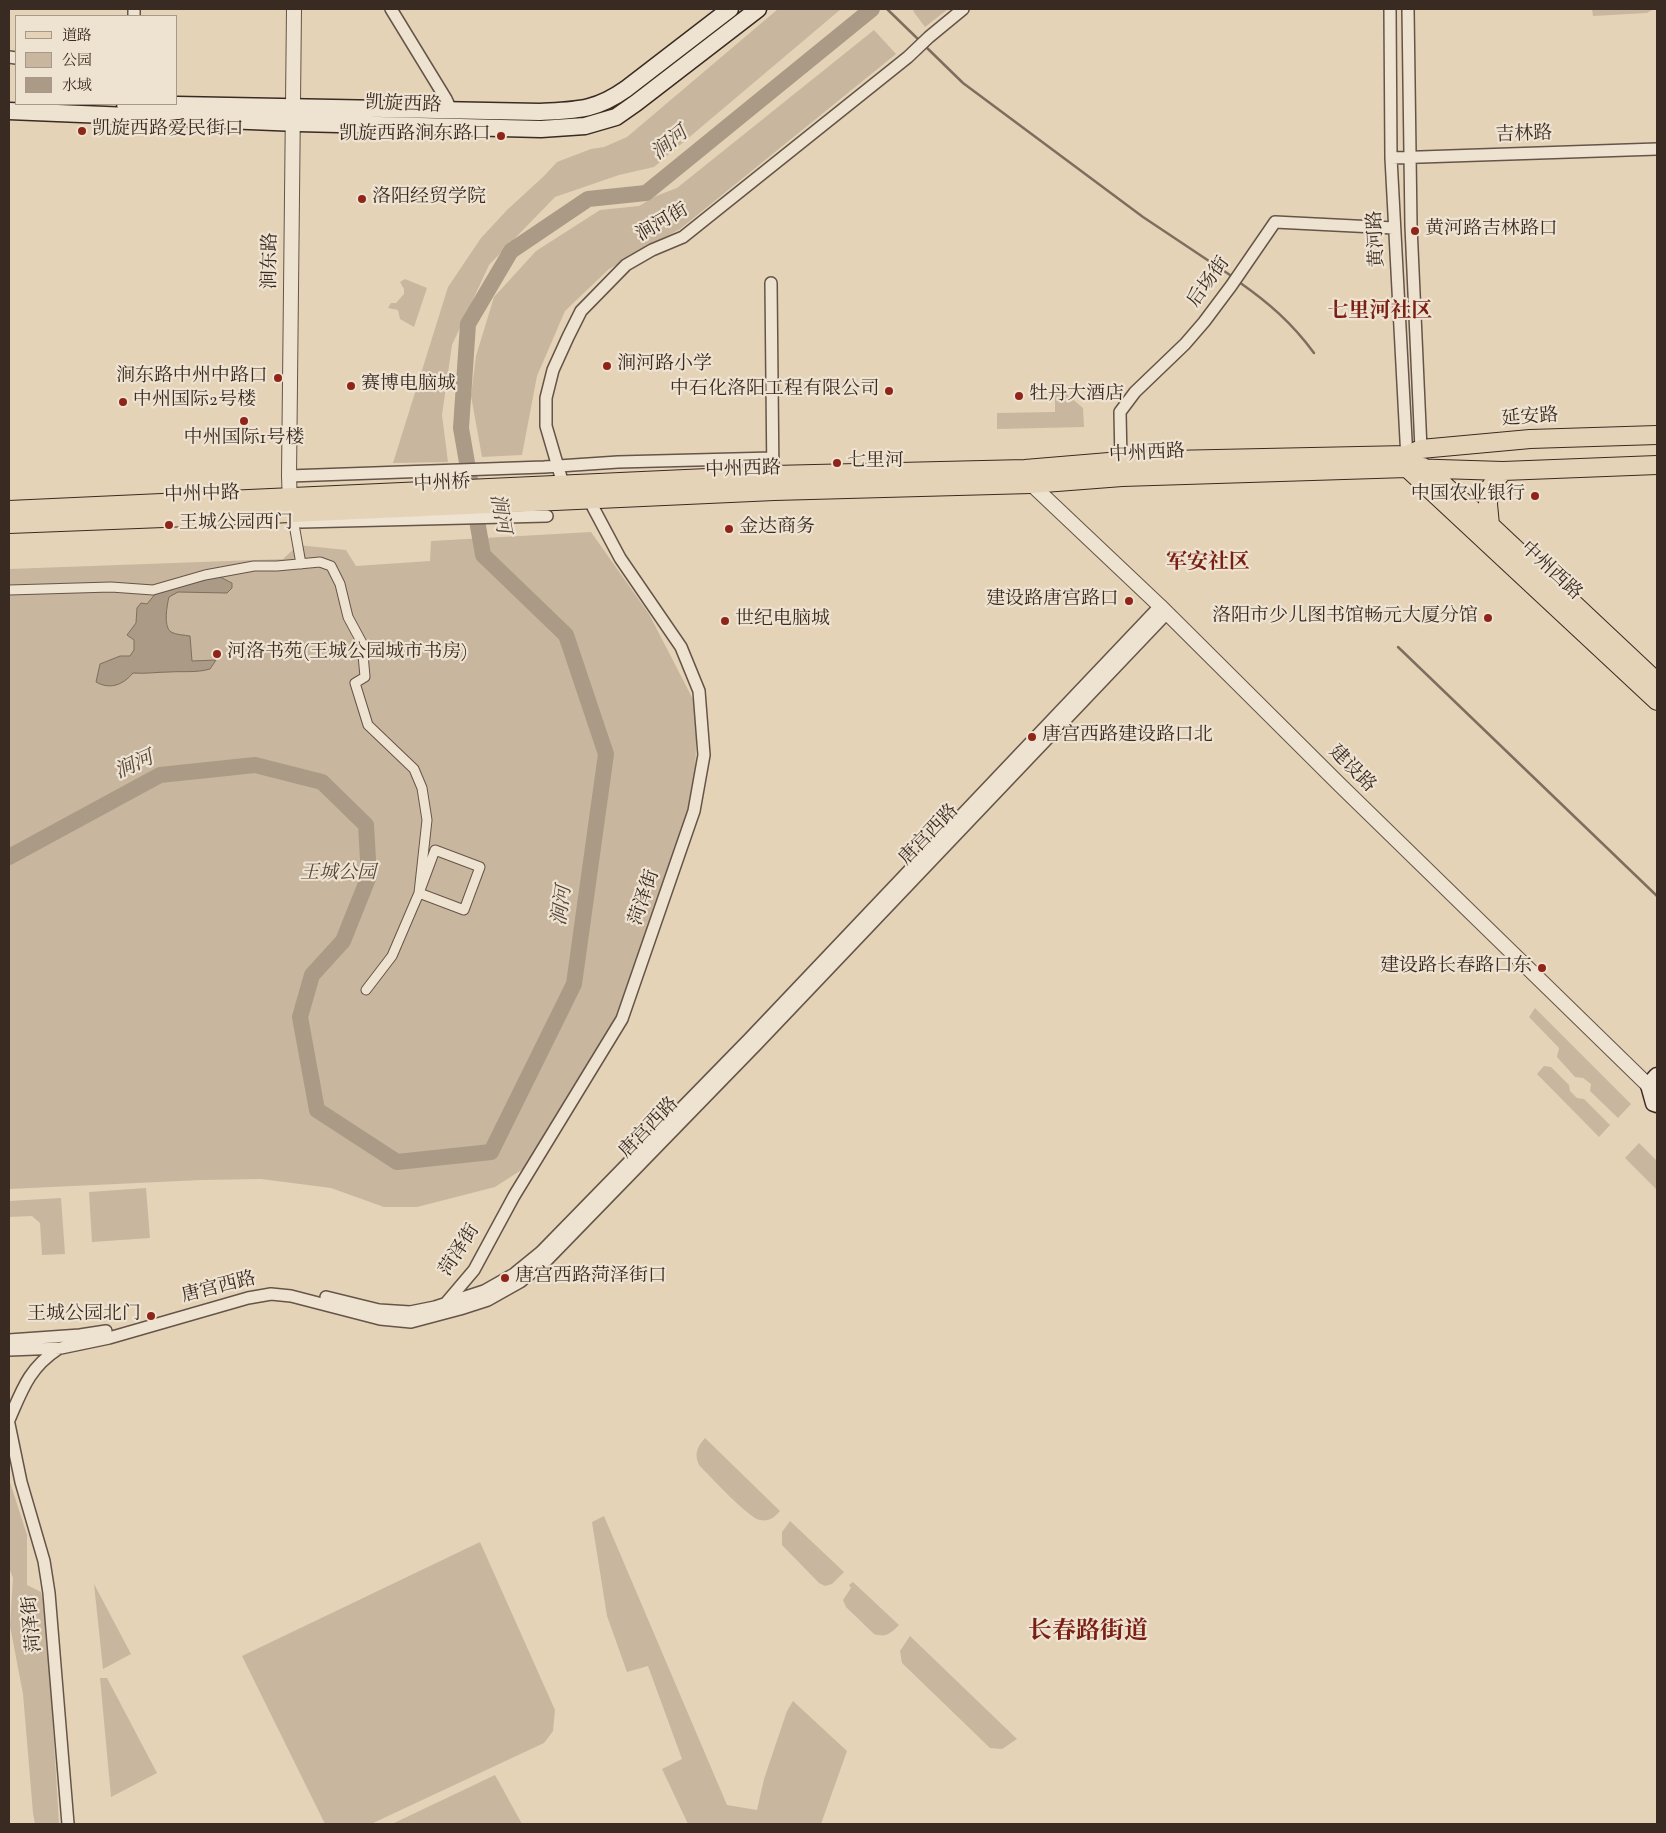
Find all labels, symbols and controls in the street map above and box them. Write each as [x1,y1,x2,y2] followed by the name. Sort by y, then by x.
[15,15,178,105] legend
[62,26,92,47] text: 道路
[62,51,92,72] text: 公园
[62,76,92,97] text: 水域
[365,93,441,119] street label: 凯旋西路
[92,120,244,142] place label: 凯旋西路爱民街口
[648,123,694,167] water label: 涧河
[1495,124,1553,148] street label: 吉林路
[76,125,88,137] marker: 凯旋西路爱民街口
[339,125,491,147] place label: 凯旋西路涧东路口
[495,130,507,142] marker: 凯旋西路涧东路口
[372,188,486,210] place label: 洛阳经贸学院
[356,193,368,205] marker: 洛阳经贸学院
[633,200,693,248] street label: 涧河街
[1365,210,1391,268] street label: 黄河路
[1425,220,1558,242] place label: 黄河路吉林路口
[1409,225,1421,237] marker: 黄河路吉林路口
[260,232,284,290] street label: 涧东路
[1184,253,1236,313] street label: 后场街
[1328,300,1432,326] district label: 七里河社区
[617,355,712,377] place label: 涧河路小学
[601,360,613,372] marker: 涧河路小学
[116,367,268,389] place label: 涧东路中州中路口
[272,372,284,384] marker: 涧东路中州中路口
[361,375,456,397] place label: 赛博电脑城
[345,380,357,392] marker: 赛博电脑城
[670,380,879,402] place label: 中石化洛阳工程有限公司
[883,385,895,397] marker: 中石化洛阳工程有限公司
[1029,385,1124,407] place label: 牡丹大酒店
[1013,390,1025,402] marker: 牡丹大酒店
[133,391,256,413] place label: 中州国际2号楼
[117,396,129,408] marker: 中州国际2号楼
[1501,406,1559,432] street label: 延安路
[238,415,250,427] marker: 中州国际1号楼
[184,429,304,451] place label: 中州国际1号楼
[1108,442,1186,468] street label: 中州西路
[847,452,904,474] place label: 七里河
[831,457,843,469] marker: 七里河
[705,458,781,484] street label: 中州西路
[413,472,471,498] street label: 中州桥
[164,483,240,509] street label: 中州中路
[1411,485,1525,507] place label: 中国农业银行
[1529,490,1541,502] marker: 中国农业银行
[483,492,513,536] water label: 涧河
[179,514,293,536] place label: 王城公园西门
[739,518,815,540] place label: 金达商务
[163,519,175,531] marker: 王城公园西门
[723,523,735,535] marker: 金达商务
[1514,538,1586,606] street label: 中州西路
[1166,551,1250,577] district label: 军安社区
[986,590,1119,612] place label: 建设路唐宫路口
[1123,595,1135,607] marker: 建设路唐宫路口
[1212,607,1478,629] place label: 洛阳市少儿图书馆畅元大厦分馆
[735,610,830,632] place label: 世纪电脑城
[1482,612,1494,624] marker: 洛阳市少儿图书馆畅元大厦分馆
[719,615,731,627] marker: 世纪电脑城
[227,643,467,665] place label: 河洛书苑(王城公园城市书房)
[211,648,223,660] marker: 河洛书苑(王城公园城市书房)
[1042,726,1213,748] place label: 唐宫西路建设路口北
[1026,731,1038,743] marker: 唐宫西路建设路口北
[1323,742,1379,798] street label: 建设路
[112,748,158,786] water label: 涧河
[895,801,965,871] street label: 唐宫西路
[300,864,376,886] park label: 王城公园
[626,867,666,929] street label: 菏泽街
[549,885,579,927] water label: 涧河
[1380,957,1532,979] place label: 建设路长春路口东
[1536,962,1548,974] marker: 建设路长春路口东
[615,1094,685,1164] street label: 唐宫西路
[436,1221,486,1281] street label: 菏泽街
[515,1267,667,1289] place label: 唐宫西路菏泽街口
[179,1269,259,1309] street label: 唐宫西路
[499,1272,511,1284] marker: 唐宫西路菏泽街口
[27,1305,141,1327] place label: 王城公园北门
[145,1310,157,1322] marker: 王城公园北门
[20,1595,48,1653] street label: 菏泽街
[1028,1620,1148,1648] district label: 长春路街道

